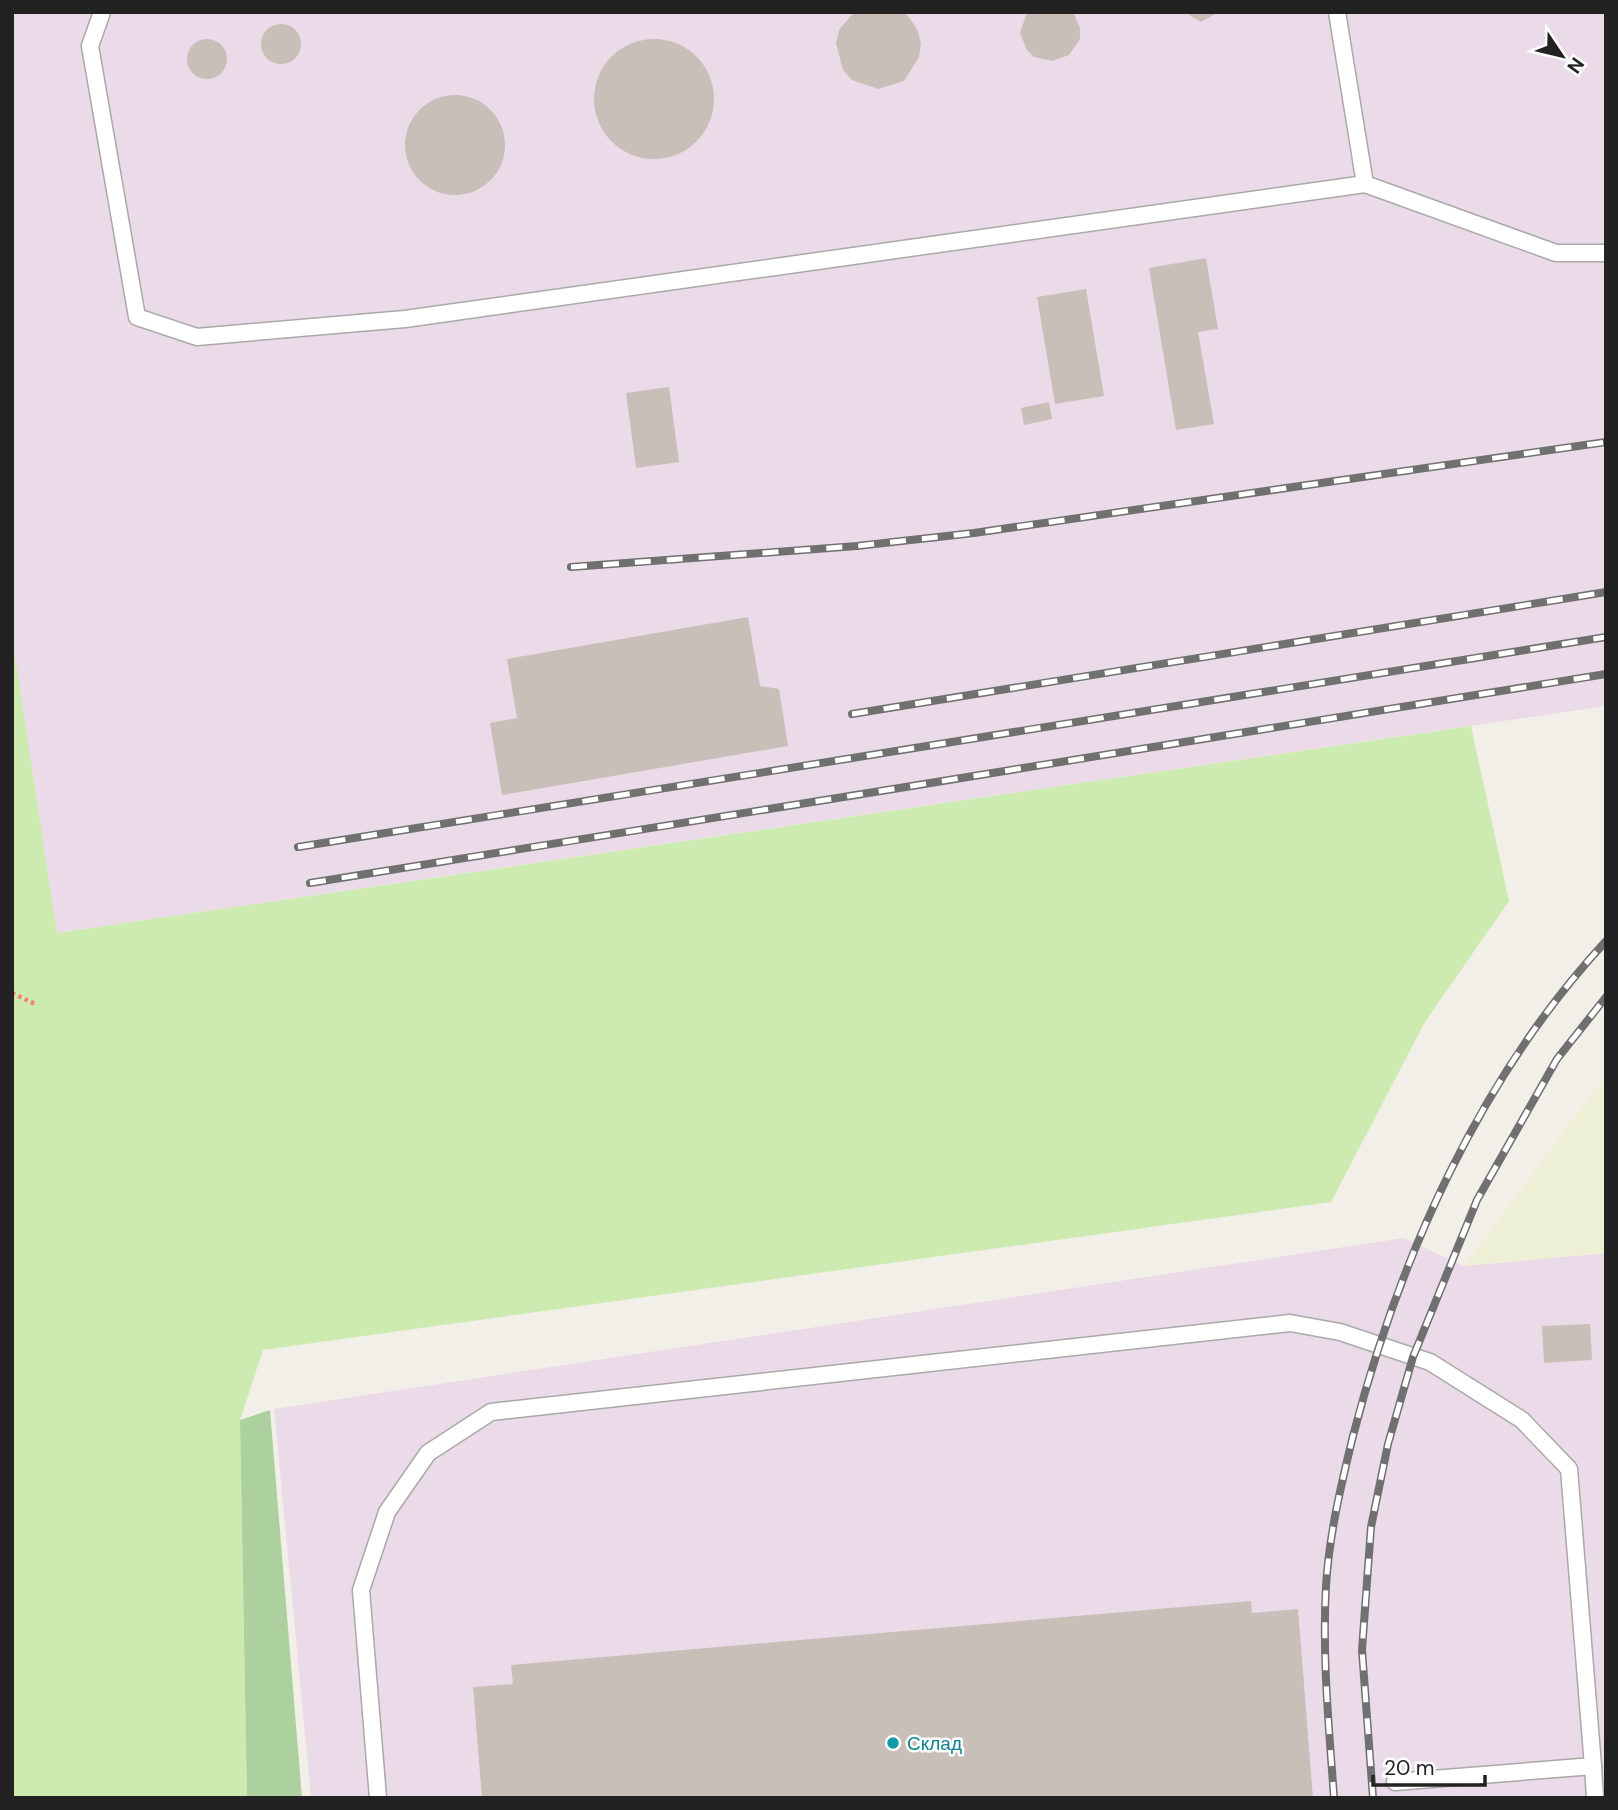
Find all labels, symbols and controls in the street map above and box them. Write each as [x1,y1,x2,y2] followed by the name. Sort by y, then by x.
[1527,21,1597,91] north arrow
[1561,53,1590,78] text: N
[907,1731,962,1756] place label: Склад
[885,1735,901,1751] marker: Склад
[1373,1744,1485,1788] scale bar
[1384,1754,1435,1782] text: 20 m

